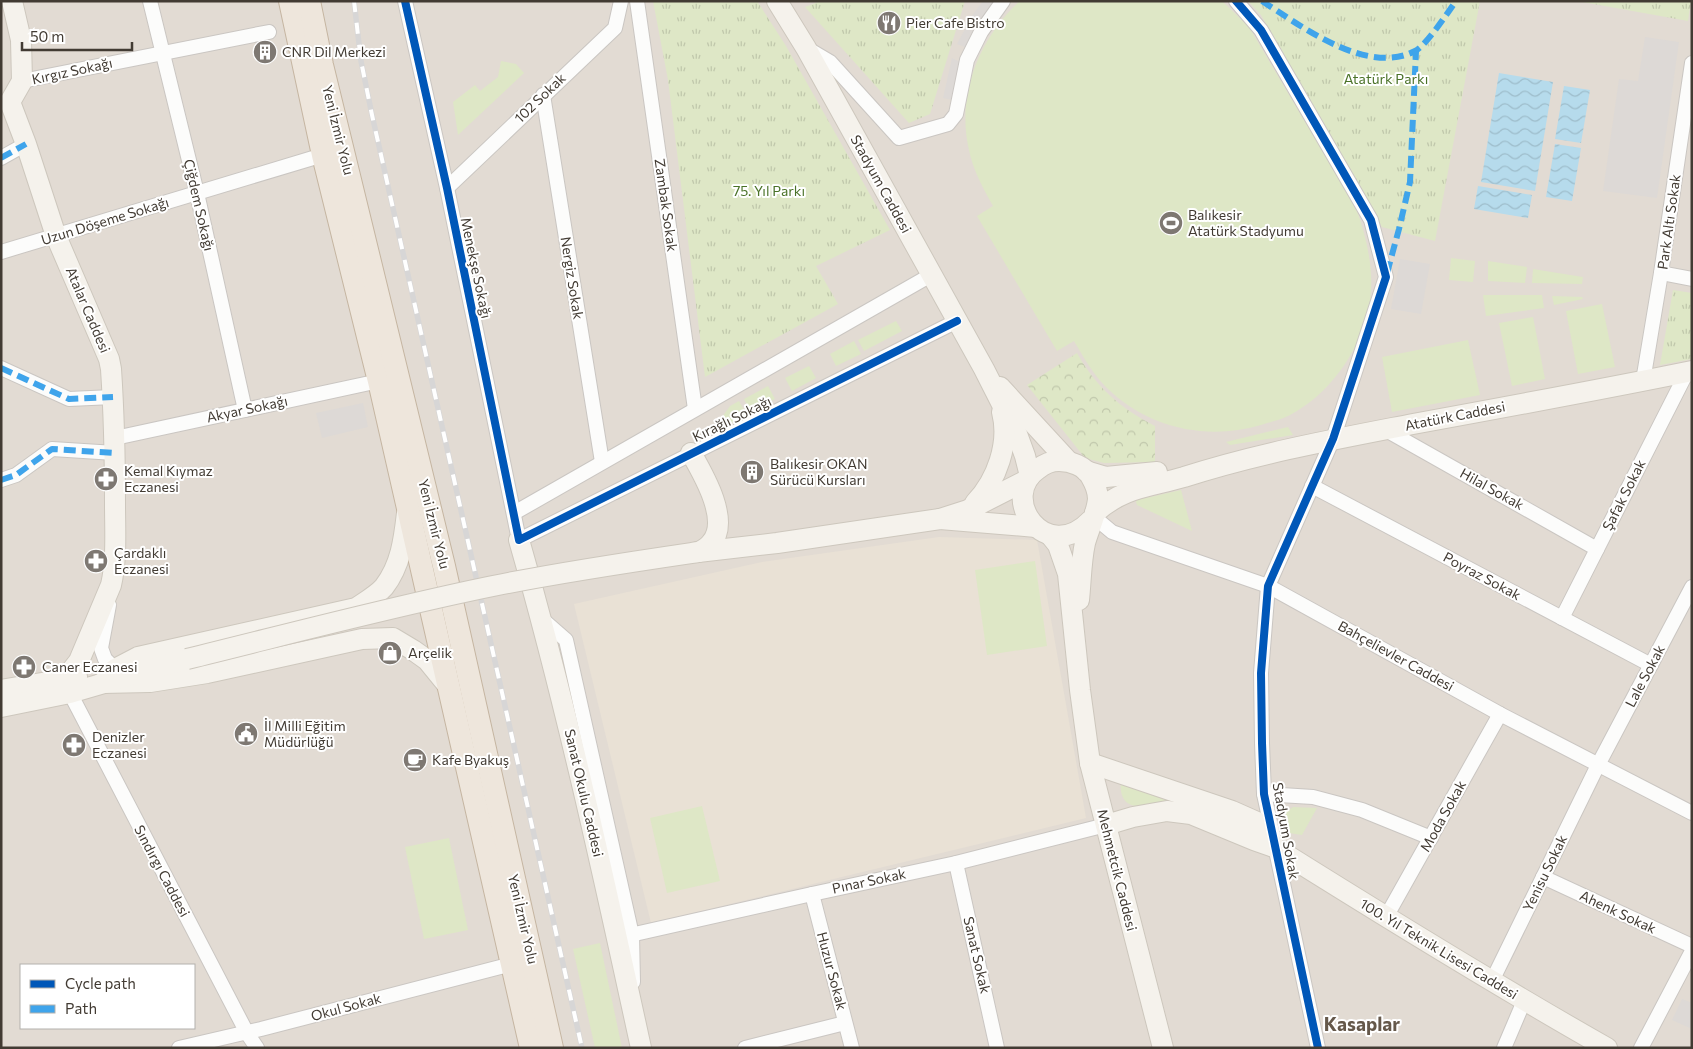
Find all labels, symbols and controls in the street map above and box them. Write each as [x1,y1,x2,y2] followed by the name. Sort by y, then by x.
[876,10,902,36] restaurant icon: Pier Cafe Bistro
[906,14,1005,31] place label: Pier Cafe Bistro
[22,20,132,52] scale bar
[30,27,64,45] text: 50 m
[252,39,278,65] building icon: CNR Dil Merkezi
[282,43,386,60] place label: CNR Dil Merkezi
[30,54,114,87] street label: Kırgız Sokağı
[511,69,569,126] street label: 102 Sokak
[1344,70,1428,87] park label: Atatürk Parkı
[319,83,358,177] street label: Yeni İzmir Yolu
[847,132,915,236] street label: Stadyum Caddesi
[181,157,218,252] street label: Çiğdem Sokağı
[652,157,682,253] street label: Zambak Sokak
[1653,173,1684,271] street label: Park Altı Sokak
[733,182,805,199] park label: 75. Yıl Parkı
[39,193,171,248] street label: Uzun Döşeme Sokağı
[1188,206,1304,239] place label: Balıkesir Atatürk Stadyumu
[1158,210,1184,236] sports icon: Balıkesir Atatürk Stadyumu
[457,216,495,320] street label: Menekşe Sokağı
[558,235,587,321] street label: Nergiz Sokak
[63,264,114,355] street label: Atalar Caddesi
[205,392,289,425] street label: Akyar Sokağı
[689,392,774,445] street label: Kırağlı Sokağı
[1403,397,1507,434] street label: Atatürk Caddesi
[770,455,867,488] place label: Balıkesir OKAN Sürücü Kursları
[1598,456,1649,533] street label: Şafak Sokak
[739,459,765,485] building icon: Balıkesir OKAN Sürücü Kursları
[124,462,213,495] place label: Kemal Kıymaz Eczanesi
[1457,464,1527,513] street label: Hilal Sokak
[93,466,119,492] pharmacy icon: Kemal Kıymaz Eczanesi
[415,477,454,571] street label: Yeni İzmir Yolu
[114,544,169,577] place label: Çardaklı Eczanesi
[83,548,109,574] pharmacy icon: Çardaklı Eczanesi
[1441,548,1524,603] street label: Poyraz Sokak
[1335,617,1457,694] street label: Bahçelievler Caddesi
[377,640,403,666] shop icon: Arçelik
[1621,641,1668,710] street label: Lale Sokak
[408,644,452,661] place label: Arçelik
[11,654,37,680] pharmacy icon: Caner Eczanesi
[42,658,137,675] place label: Caner Eczanesi
[264,717,346,750] place label: İl Milli Eğitim Müdürlüğü
[233,721,259,747] public building icon: İl Milli Eğitim Müdürlüğü
[562,727,607,858] street label: Sanat Okulu Caddesi
[92,728,147,761] place label: Denizler Eczanesi
[61,732,87,758] pharmacy icon: Denizler Eczanesi
[402,747,428,773] cafe icon: Kafe Byakuş
[432,751,509,768] place label: Kafe Byakuş
[1416,777,1469,854] street label: Moda Sokak
[1270,781,1303,881] street label: Stadyum Sokak
[1094,807,1141,933] street label: Mehmetcik Caddesi
[131,822,194,920] street label: Sındırgı Caddesi
[1519,831,1571,914] street label: Yenisu Sokak
[830,864,908,897] street label: Pınar Sokak
[505,872,542,966] street label: Yeni İzmir Yolu
[1577,886,1660,937] street label: Ahenk Sokak
[1357,895,1521,1003] street label: 100. Yıl Teknik Lisesi Caddesi
[960,915,995,995] street label: Sanat Sokak
[814,930,851,1012] street label: Huzur Sokak
[20,964,195,1029] legend
[65,974,136,992] text: Cycle path
[309,989,383,1024] street label: Okul Sokak
[65,999,97,1017] text: Path
[1324,1012,1400,1035] district label: Kasaplar

